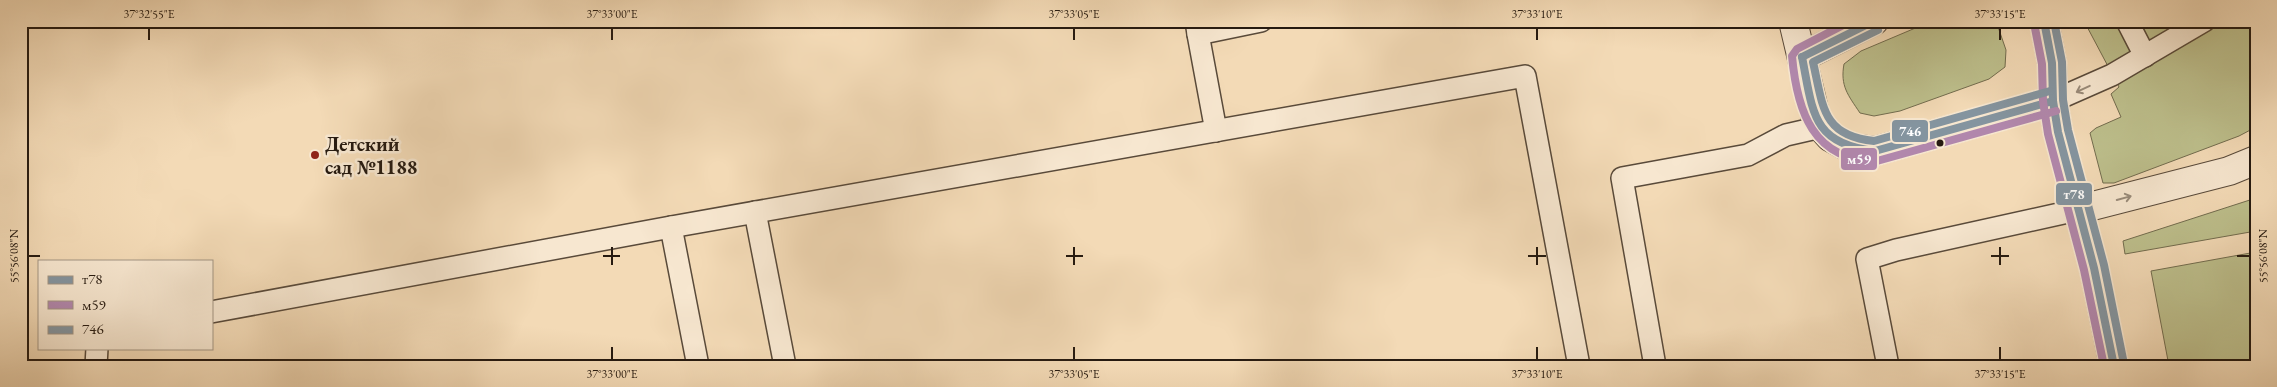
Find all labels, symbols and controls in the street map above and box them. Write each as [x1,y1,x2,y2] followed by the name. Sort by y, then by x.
[123,6,175,22] text: 37°32'55"E
[586,6,638,22] text: 37°33'00"E
[1048,6,1100,22] text: 37°33'05"E
[1511,6,1563,22] text: 37°33'10"E
[1974,6,2026,22] text: 37°33'15"E
[2076,84,2091,94] one-way arrow
[1891,119,1929,143] line badge: 746
[1899,122,1922,140] text: 746
[325,131,417,180] place label: Детский сад №1188
[1935,138,1945,148] unlabelled marker
[1840,147,1878,171] line badge: м59
[309,149,321,161] marker: Детский сад №1188
[1847,150,1872,168] text: м59
[2055,182,2093,206] line badge: т78
[2063,185,2085,203] text: т78
[2116,193,2132,202] one-way arrow
[6,229,22,283] text: 55°56'08"N
[2255,229,2271,283] text: 55°56'08"N
[38,260,212,350] legend
[82,269,103,288] text: т78
[82,295,106,314] text: м59
[82,319,104,338] text: 746
[586,366,638,382] text: 37°33'00"E
[1048,366,1100,382] text: 37°33'05"E
[1511,366,1563,382] text: 37°33'10"E
[1974,366,2026,382] text: 37°33'15"E

